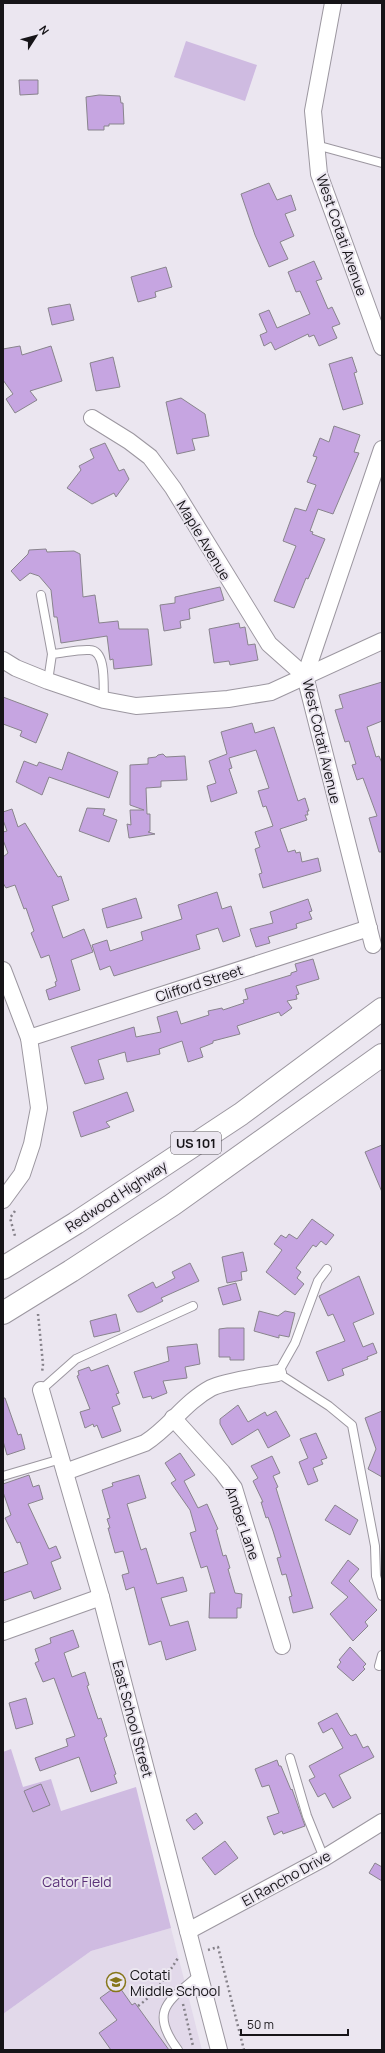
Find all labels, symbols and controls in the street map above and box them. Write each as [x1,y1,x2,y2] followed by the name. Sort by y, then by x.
[16,16,56,56] north arrow
[36,22,53,38] text: N
[312,172,372,298] street label: West Cotati Avenue
[173,497,235,583] street label: Maple Avenue
[298,677,346,805] street label: West Cotati Avenue
[153,960,246,1006] street label: Clifford Street
[171,1132,221,1154] road number: US 101
[61,1156,171,1236] street label: Redwood Highway
[222,1484,264,1562] street label: Amber Lane
[108,1659,158,1780] street label: East School Street
[238,1846,334,1910] street label: El Rancho Drive
[42,1872,112,1891] park label: Cator Field
[130,1965,220,2000] place label: Cotati Middle School
[105,1971,127,1993] school or university icon: Cotati Middle School
[241,2011,348,2037] scale bar
[247,2016,274,2033] text: 50 m

